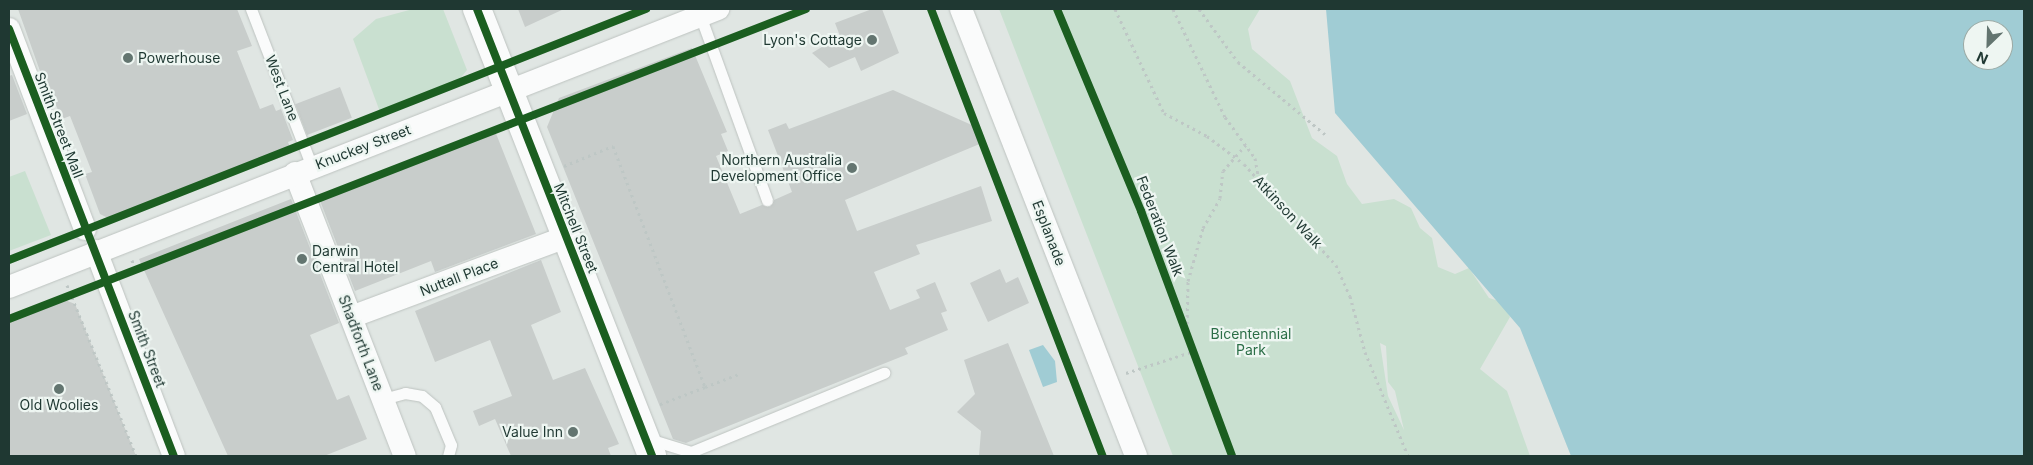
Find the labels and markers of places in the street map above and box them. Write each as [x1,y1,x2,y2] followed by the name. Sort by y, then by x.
[763,32,862,48] place label: Lyon's Cottage
[866,34,878,46] marker: Lyon's Cottage
[138,50,220,66] place label: Powerhouse
[122,52,134,64] marker: Powerhouse
[711,152,842,184] place label: Northern Australia Development Office
[846,162,858,174] marker: Northern Australia Development Office
[312,243,398,276] place label: Darwin Central Hotel
[296,253,308,265] marker: Darwin Central Hotel
[53,383,65,395] marker: Old Woolies
[20,397,98,413] place label: Old Woolies
[502,424,563,440] place label: Value Inn
[567,426,579,438] marker: Value Inn

